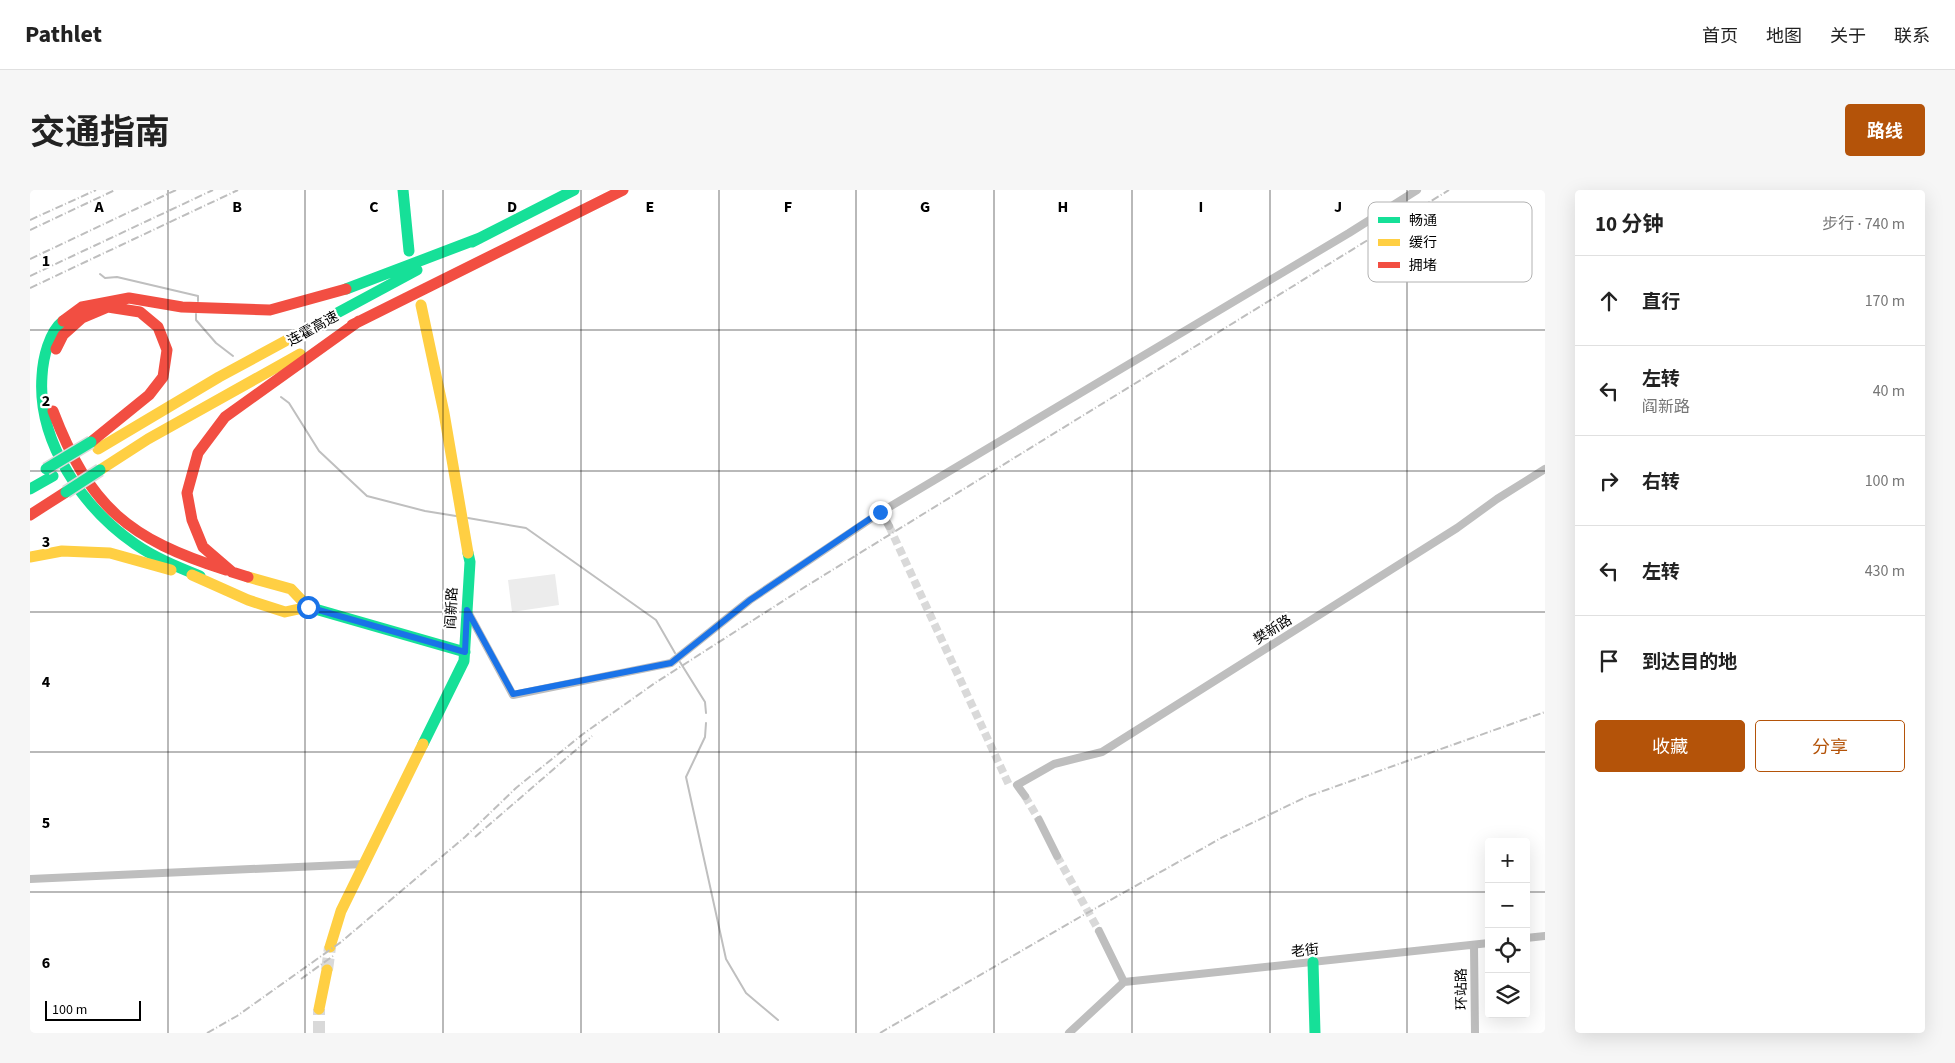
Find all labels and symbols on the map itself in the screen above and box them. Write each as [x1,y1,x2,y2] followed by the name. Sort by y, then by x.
[93,196,104,218] text: A
[232,196,242,218] text: B
[369,196,379,218] text: C
[507,196,517,218] text: D
[646,196,654,218] text: E
[784,196,792,218] text: F
[920,196,930,218] text: G
[1058,196,1068,218] text: H
[1199,196,1203,218] text: I
[1334,196,1342,218] text: J
[1368,202,1532,282] legend
[1409,211,1437,231] text: 畅通
[1409,233,1437,253] text: 缓行
[42,250,50,272] text: 1
[1409,256,1437,276] text: 拥堵
[284,307,342,351] street label: 连霍高速
[42,390,50,412] text: 2
[869,501,892,524] route end
[42,531,50,553] text: 3
[441,587,463,629] street label: 阎新路
[297,596,320,619] route start
[1250,610,1296,650] street label: 樊新路
[42,671,51,693] text: 4
[42,812,50,834] text: 5
[1290,940,1320,962] street label: 老街
[42,952,50,974] text: 6
[1452,968,1472,1010] street label: 环站路
[45,998,141,1021] scale bar

